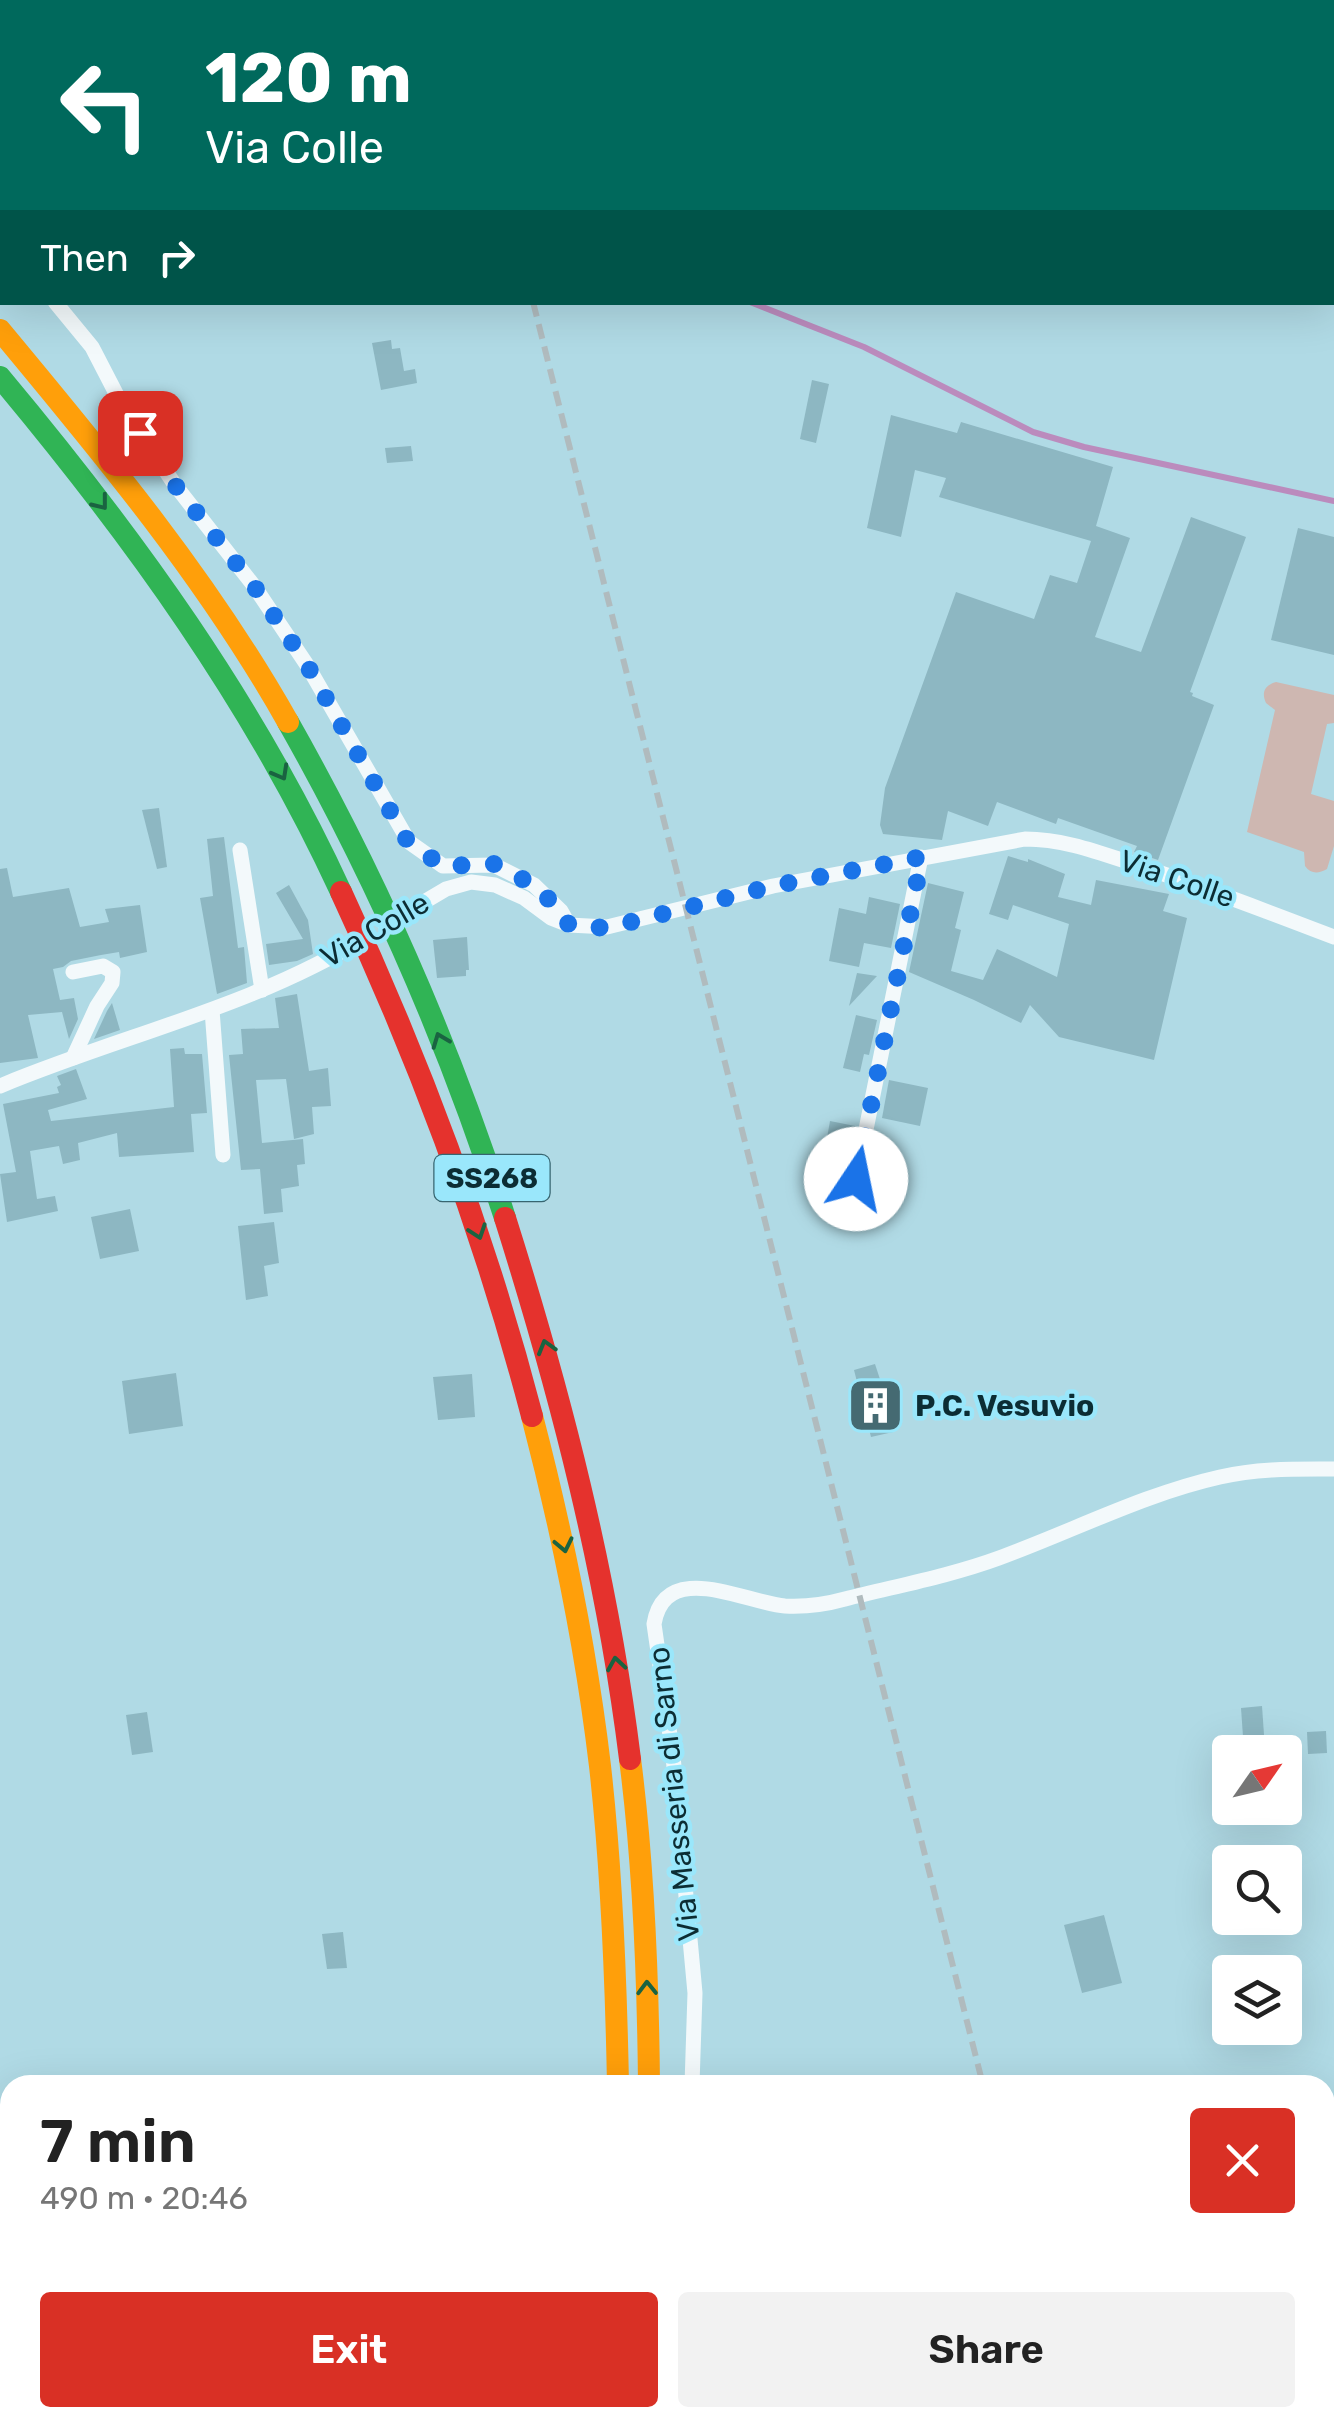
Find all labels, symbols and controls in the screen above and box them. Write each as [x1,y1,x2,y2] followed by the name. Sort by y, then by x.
[205,37,412,120] text: 120 m
[40,40,170,170] icon: left
[205,121,384,174] text: Via Colle
[149,230,204,285] icon: right
[40,235,129,281] text: Then
[98,391,183,476] pin
[113,406,168,461] icon: arrive
[90,491,107,509] one-way arrow
[269,762,289,780] one-way arrow
[1115,843,1239,915] street label: Via Colle
[314,885,436,975] street label: Via Colle
[432,1032,452,1050] one-way arrow
[804,1127,908,1231] position arrow
[434,1155,550,1201] road number: SS268
[466,1223,486,1240] one-way arrow
[536,1339,557,1356] one-way arrow
[846,1376,906,1436] building icon: P.C. Vesuvio
[915,1388,1094,1424] place label: P.C. Vesuvio
[552,1536,573,1553] one-way arrow
[641,1645,707,1943] street label: Via Masseria di Sarno
[606,1656,627,1673] one-way arrow
[1212,1735,1302,1825] north arrow
[1212,1735,1302,2045] map controls
[1212,1845,1302,1935] button: search
[1212,1955,1302,2045] button: layers
[636,1979,657,1995] one-way arrow
[40,2106,196,2177] text: 7 min
[1190,2108,1295,2213] button: close
[40,2179,248,2217] text: 490 m · 20:46
[40,2292,658,2407] button: Exit
[678,2292,1295,2407] button: Share

